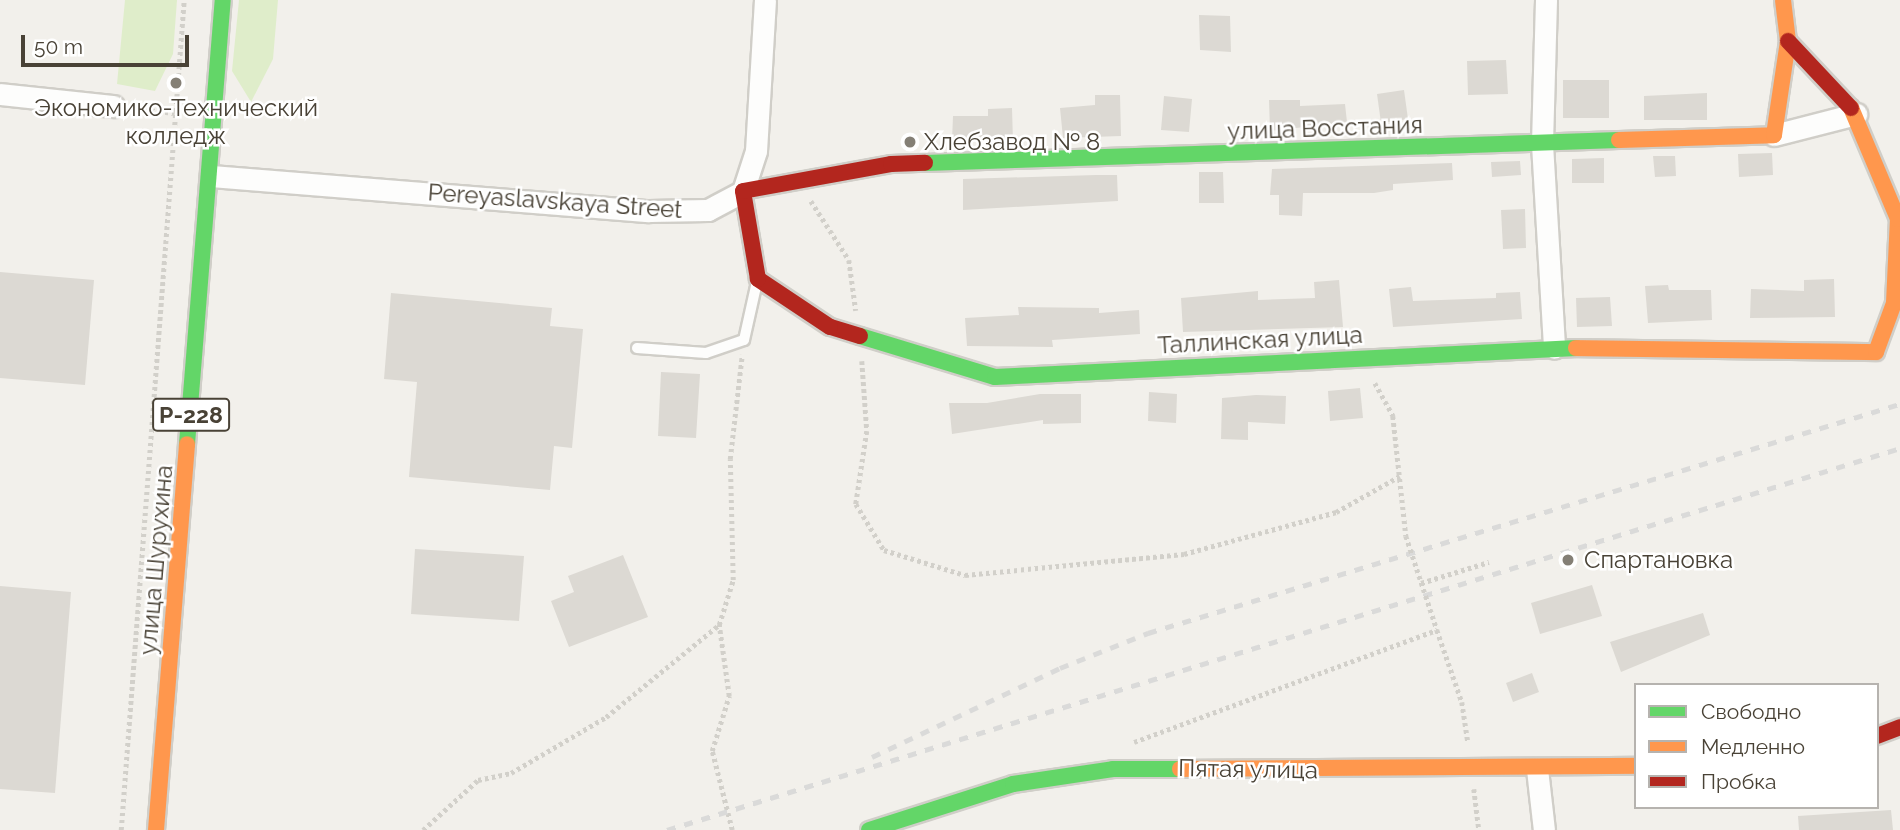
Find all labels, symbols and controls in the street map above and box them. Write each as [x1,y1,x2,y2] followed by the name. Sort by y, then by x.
[24,21,192,65] scale bar
[34,34,83,59] text: 50 m
[168,75,184,91] marker: Экономико-Технический колледж
[34,94,318,150] place label: Экономико-Технический колледж
[1227,110,1423,146] street label: улица Восстания
[924,128,1100,156] place label: Хлебзавод № 8
[902,134,918,150] marker: Хлебзавод № 8
[427,178,683,224] street label: Pereyaslavskaya Street
[1156,320,1364,360] street label: Таллинская улица
[151,396,231,434] road number: Р-228
[133,464,179,656] street label: улица Шурухина
[1584,546,1733,574] place label: Спартановка
[1558,550,1578,570] marker: Спартановка
[1634,683,1879,809] legend
[1701,699,1801,724] text: Свободно
[1701,734,1805,759] text: Медленно
[1178,753,1318,785] street label: Пятая улица
[1701,769,1777,794] text: Пробка

